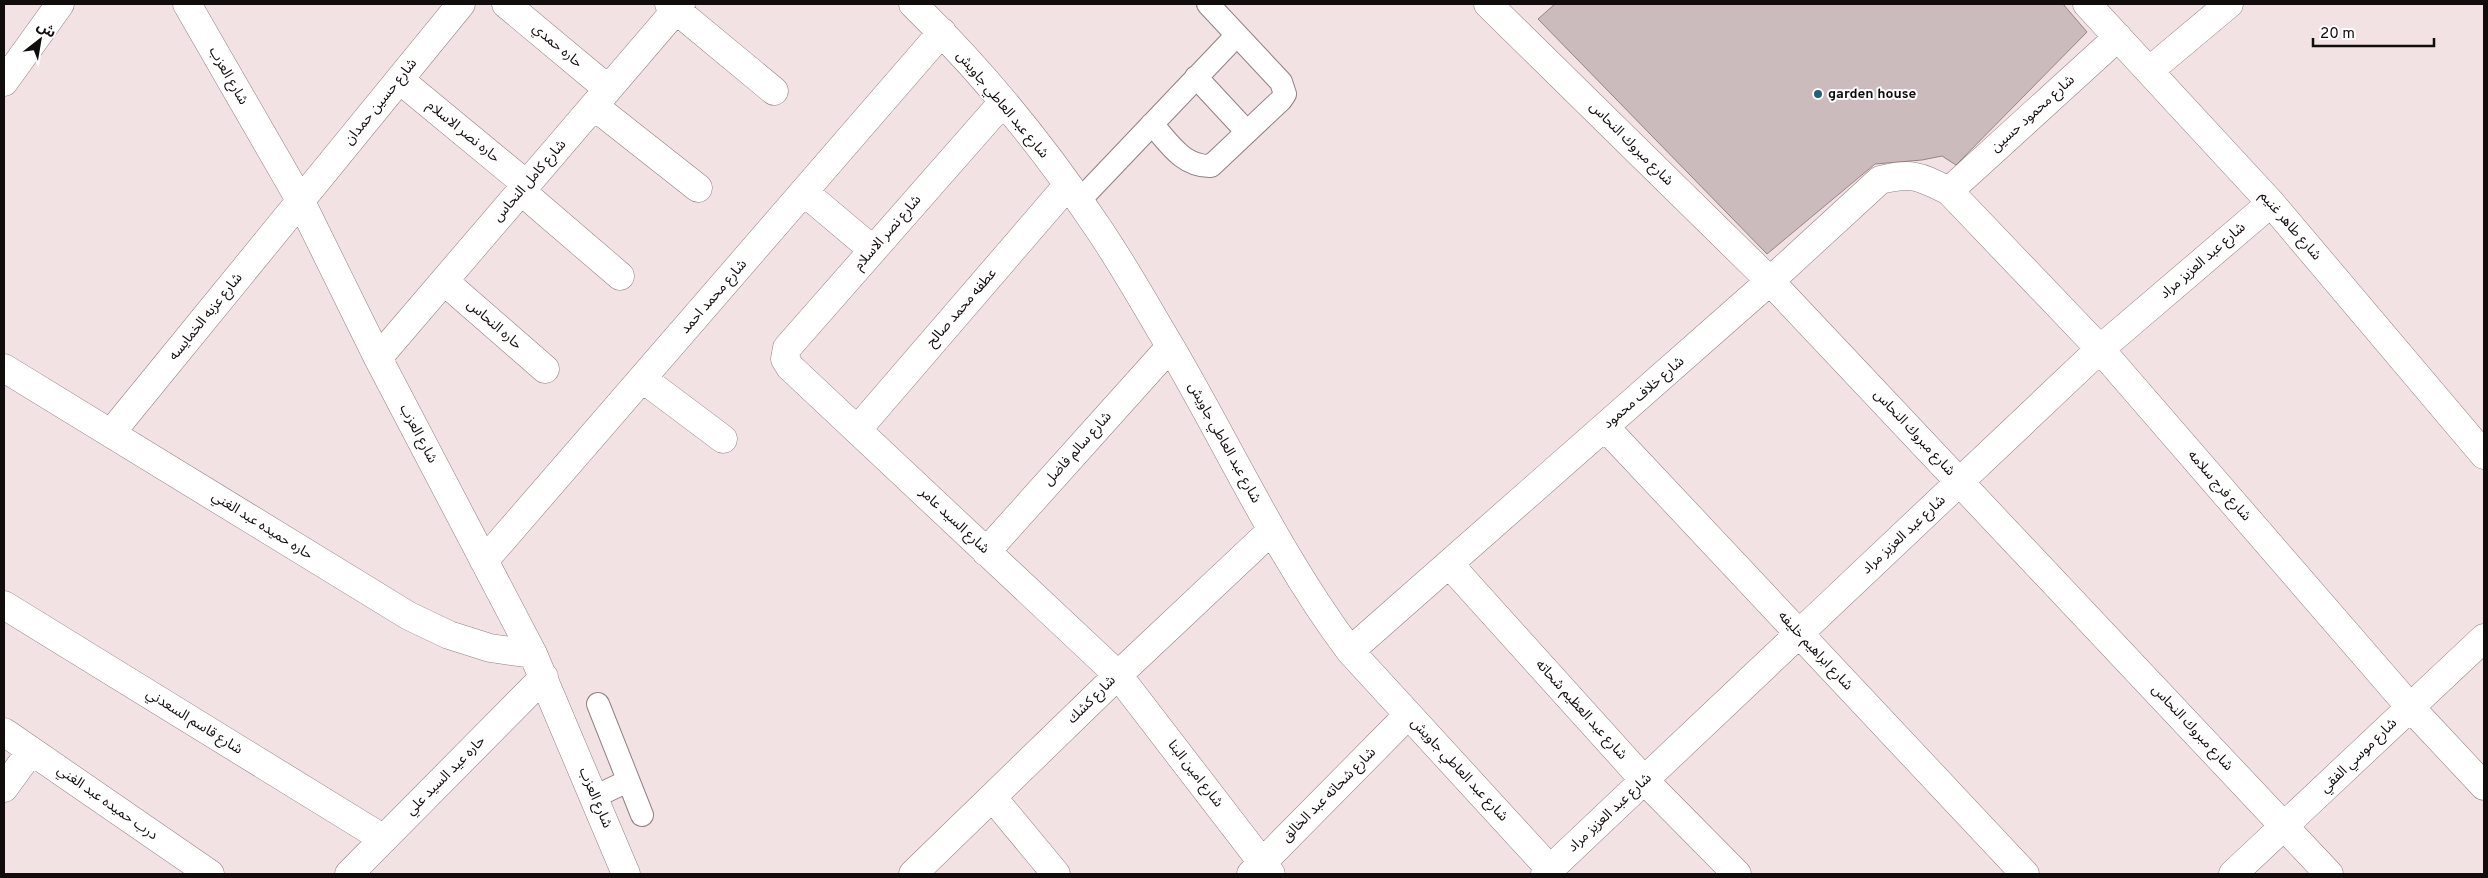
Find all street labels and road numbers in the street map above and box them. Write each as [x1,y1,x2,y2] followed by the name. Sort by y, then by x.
[528,20,586,73] street label: حاره حمدي
[204,44,251,109] street label: شارع العزب
[951,48,1052,163] street label: شارع عبد العاطي جاويش
[341,55,422,149] street label: شارع حسين حمدان
[1988,72,2079,157] street label: شارع محمود حسين
[422,97,503,168] street label: حاره نصر الاسلام
[1585,98,1677,190] street label: شارع مبروك النحاس
[490,137,571,226] street label: شارع كامل النحاس
[2255,188,2325,265] street label: شارع طاهر غنيم
[851,192,926,275] street label: شارع نصر الاسلام
[2157,219,2250,304] street label: شارع عبد العزيز مراد
[677,256,752,338] street label: شارع محمد احمد
[923,265,1001,351] street label: عطفه محمد صالح
[166,270,247,365] street label: شارع عزبه الخمايسه
[463,296,525,354] street label: حاره النحاس
[1600,353,1689,434] street label: شارع خلاف محمود
[1183,380,1264,507] street label: شارع عبد العاطي جاويش
[1869,386,1958,480] street label: شارع مبروك النحاس
[395,402,441,467] street label: شارع العزب
[1040,409,1116,490] street label: شارع سالم فاضل
[2183,447,2254,526] street label: شارع فرج سلامه
[914,484,993,558] street label: شارع السيد عامر
[208,488,316,565] street label: حاره حميده عبد الغني
[1859,492,1950,579] street label: شارع عبد العزيز مراد
[1773,608,1856,695] street label: شارع ابراهيم خليفه
[1531,656,1630,764] street label: شارع عبد العظيم شحاته
[1064,672,1120,728] street label: شارع كشك
[2147,681,2236,775] street label: شارع مبروك النحاس
[142,685,245,760] street label: شارع قاسم السعدني
[1406,715,1511,826] street label: شارع عبد العاطي جاويش
[2317,715,2402,798] street label: شارع موسي الفقي
[403,733,490,820] street label: حاره عيد السيد علي
[1163,737,1227,812] street label: شارع امين البنا
[1278,744,1380,846] street label: شارع شحاته عبد الخالق
[53,762,161,845] street label: درب حميده عبد الغني
[574,765,615,831] street label: شارع العزب
[1565,770,1656,857] street label: شارع عبد العزيز مراد

